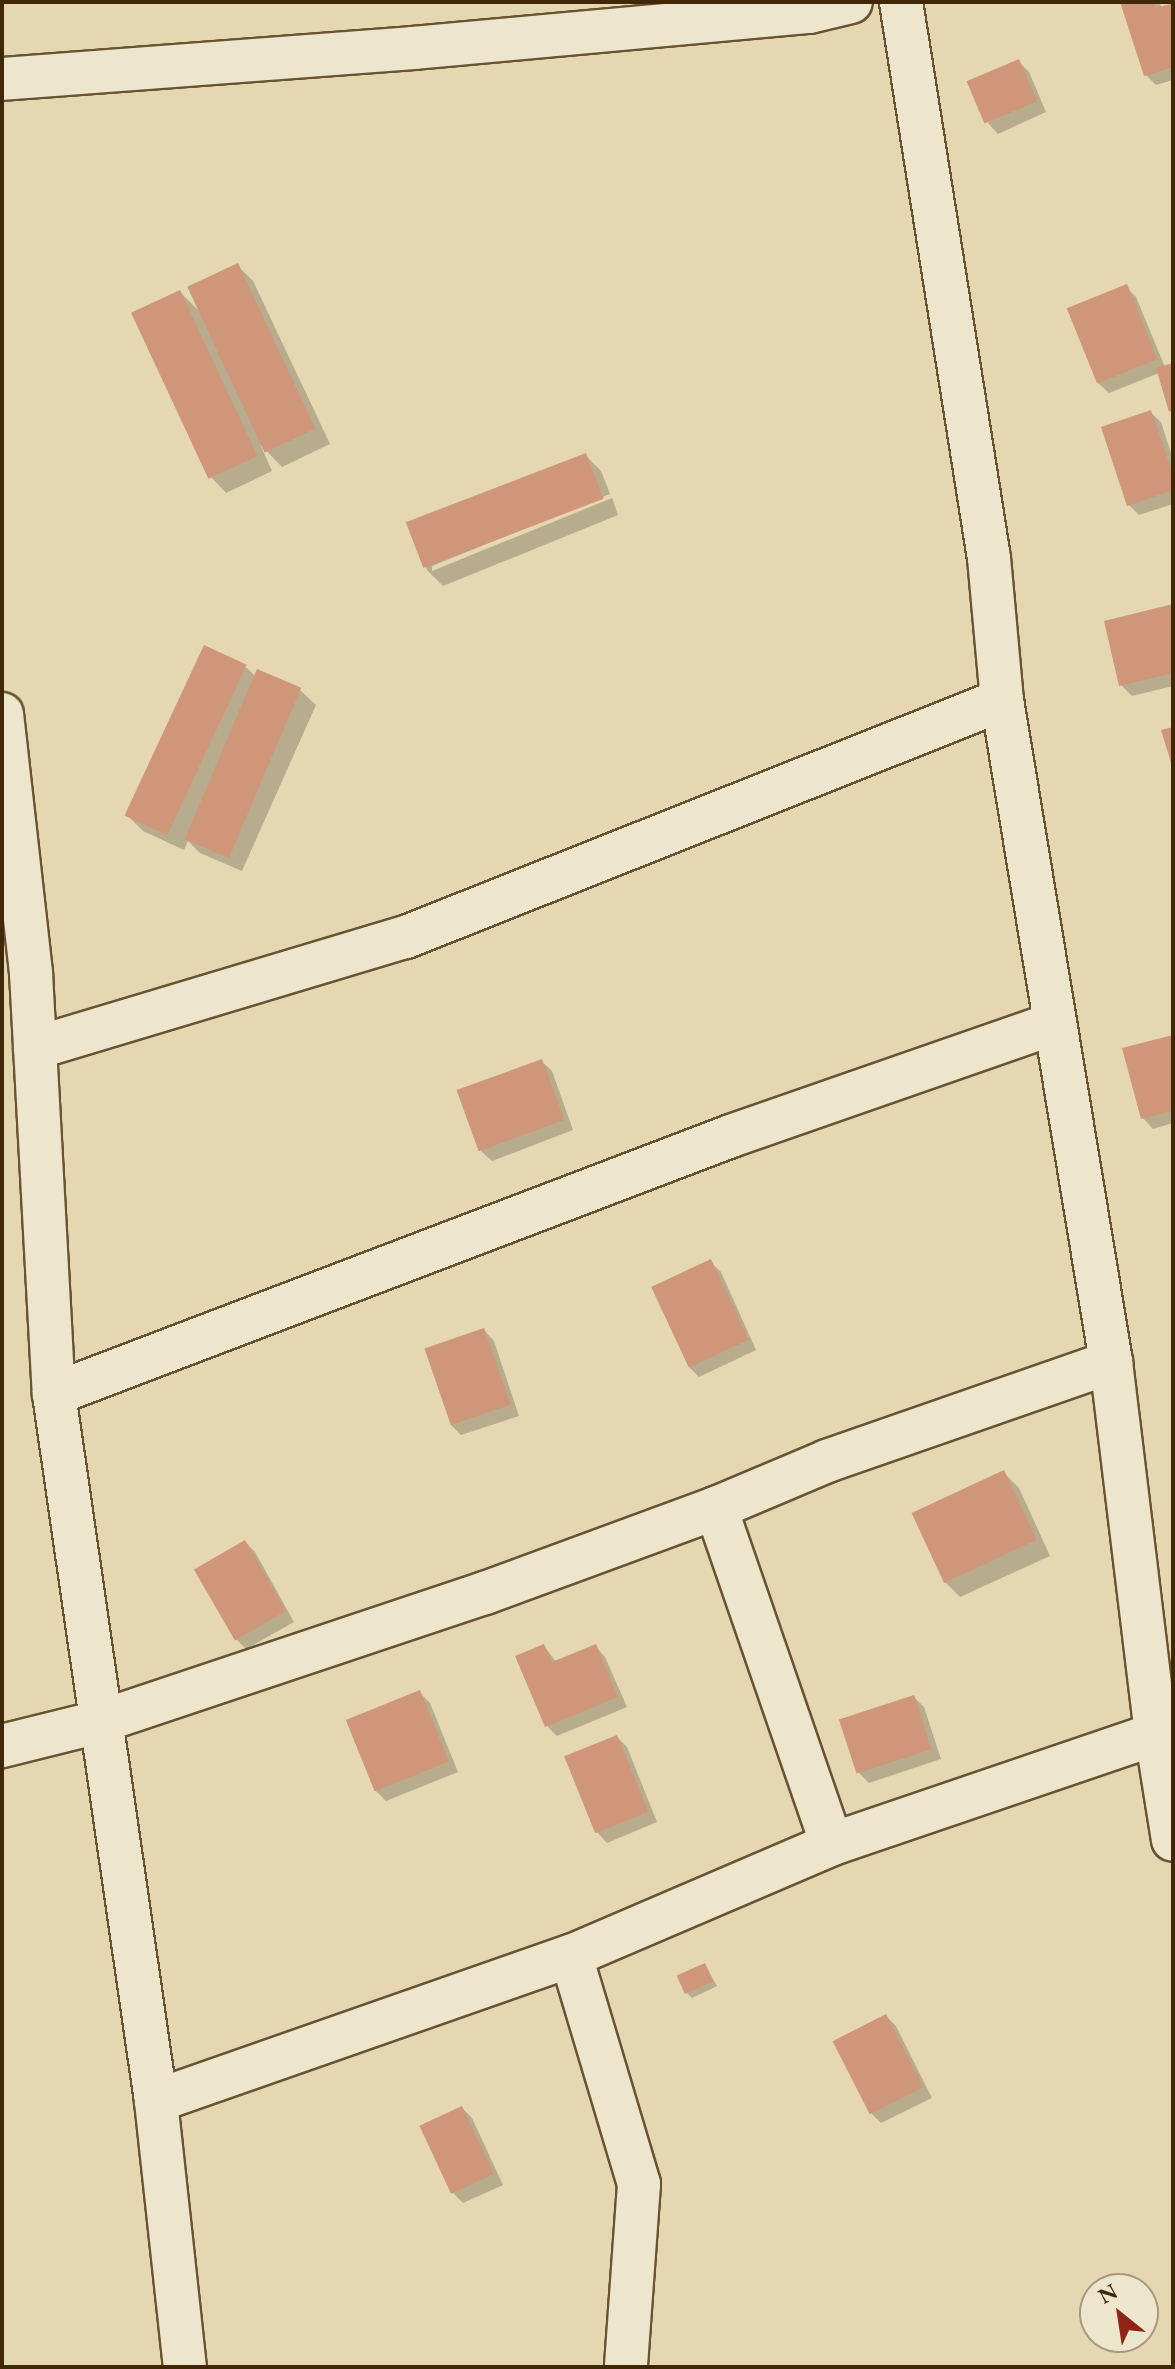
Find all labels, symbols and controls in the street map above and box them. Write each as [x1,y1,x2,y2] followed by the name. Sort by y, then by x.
[1079,2273,1159,2353] north arrow
[1093,2277,1123,2311] text: N

